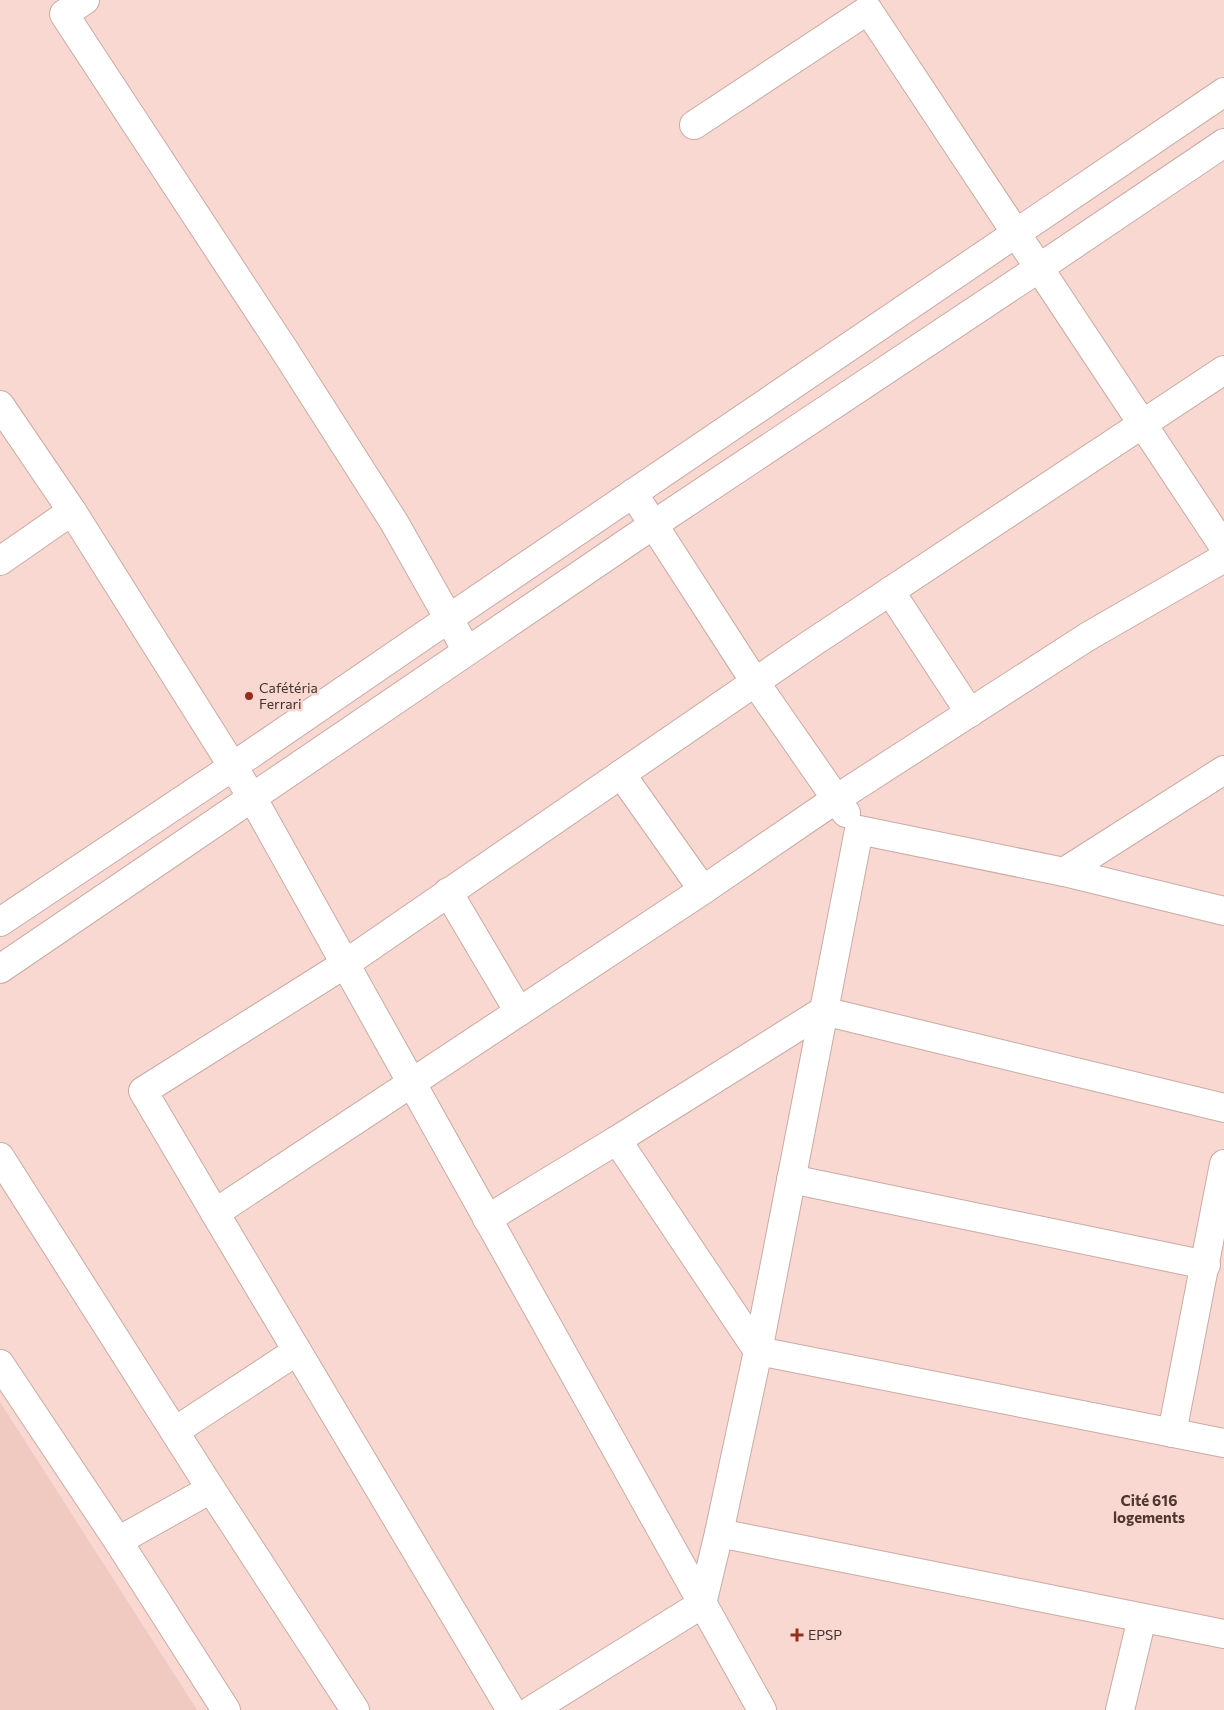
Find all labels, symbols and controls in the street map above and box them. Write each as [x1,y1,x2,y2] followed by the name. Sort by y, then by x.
[259,679,318,712] place label: Cafétéria Ferrari
[243,690,255,702] marker: Cafétéria Ferrari
[1113,1491,1185,1526] district label: Cité 616 logements
[808,1626,842,1643] place label: EPSP
[790,1628,804,1642] marker: EPSP

